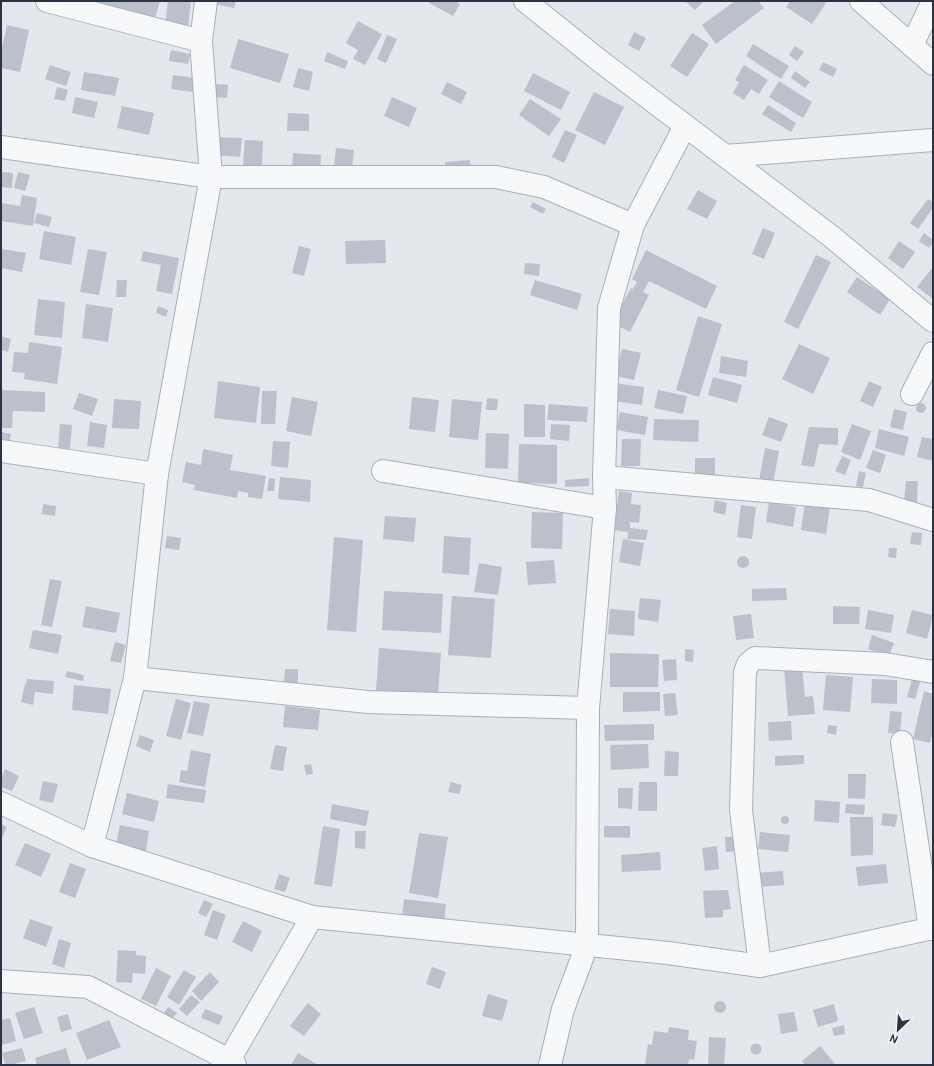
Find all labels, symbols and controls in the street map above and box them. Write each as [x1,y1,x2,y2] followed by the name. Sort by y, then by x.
[878,1010,918,1050] north arrow
[887,1031,900,1047] text: N

